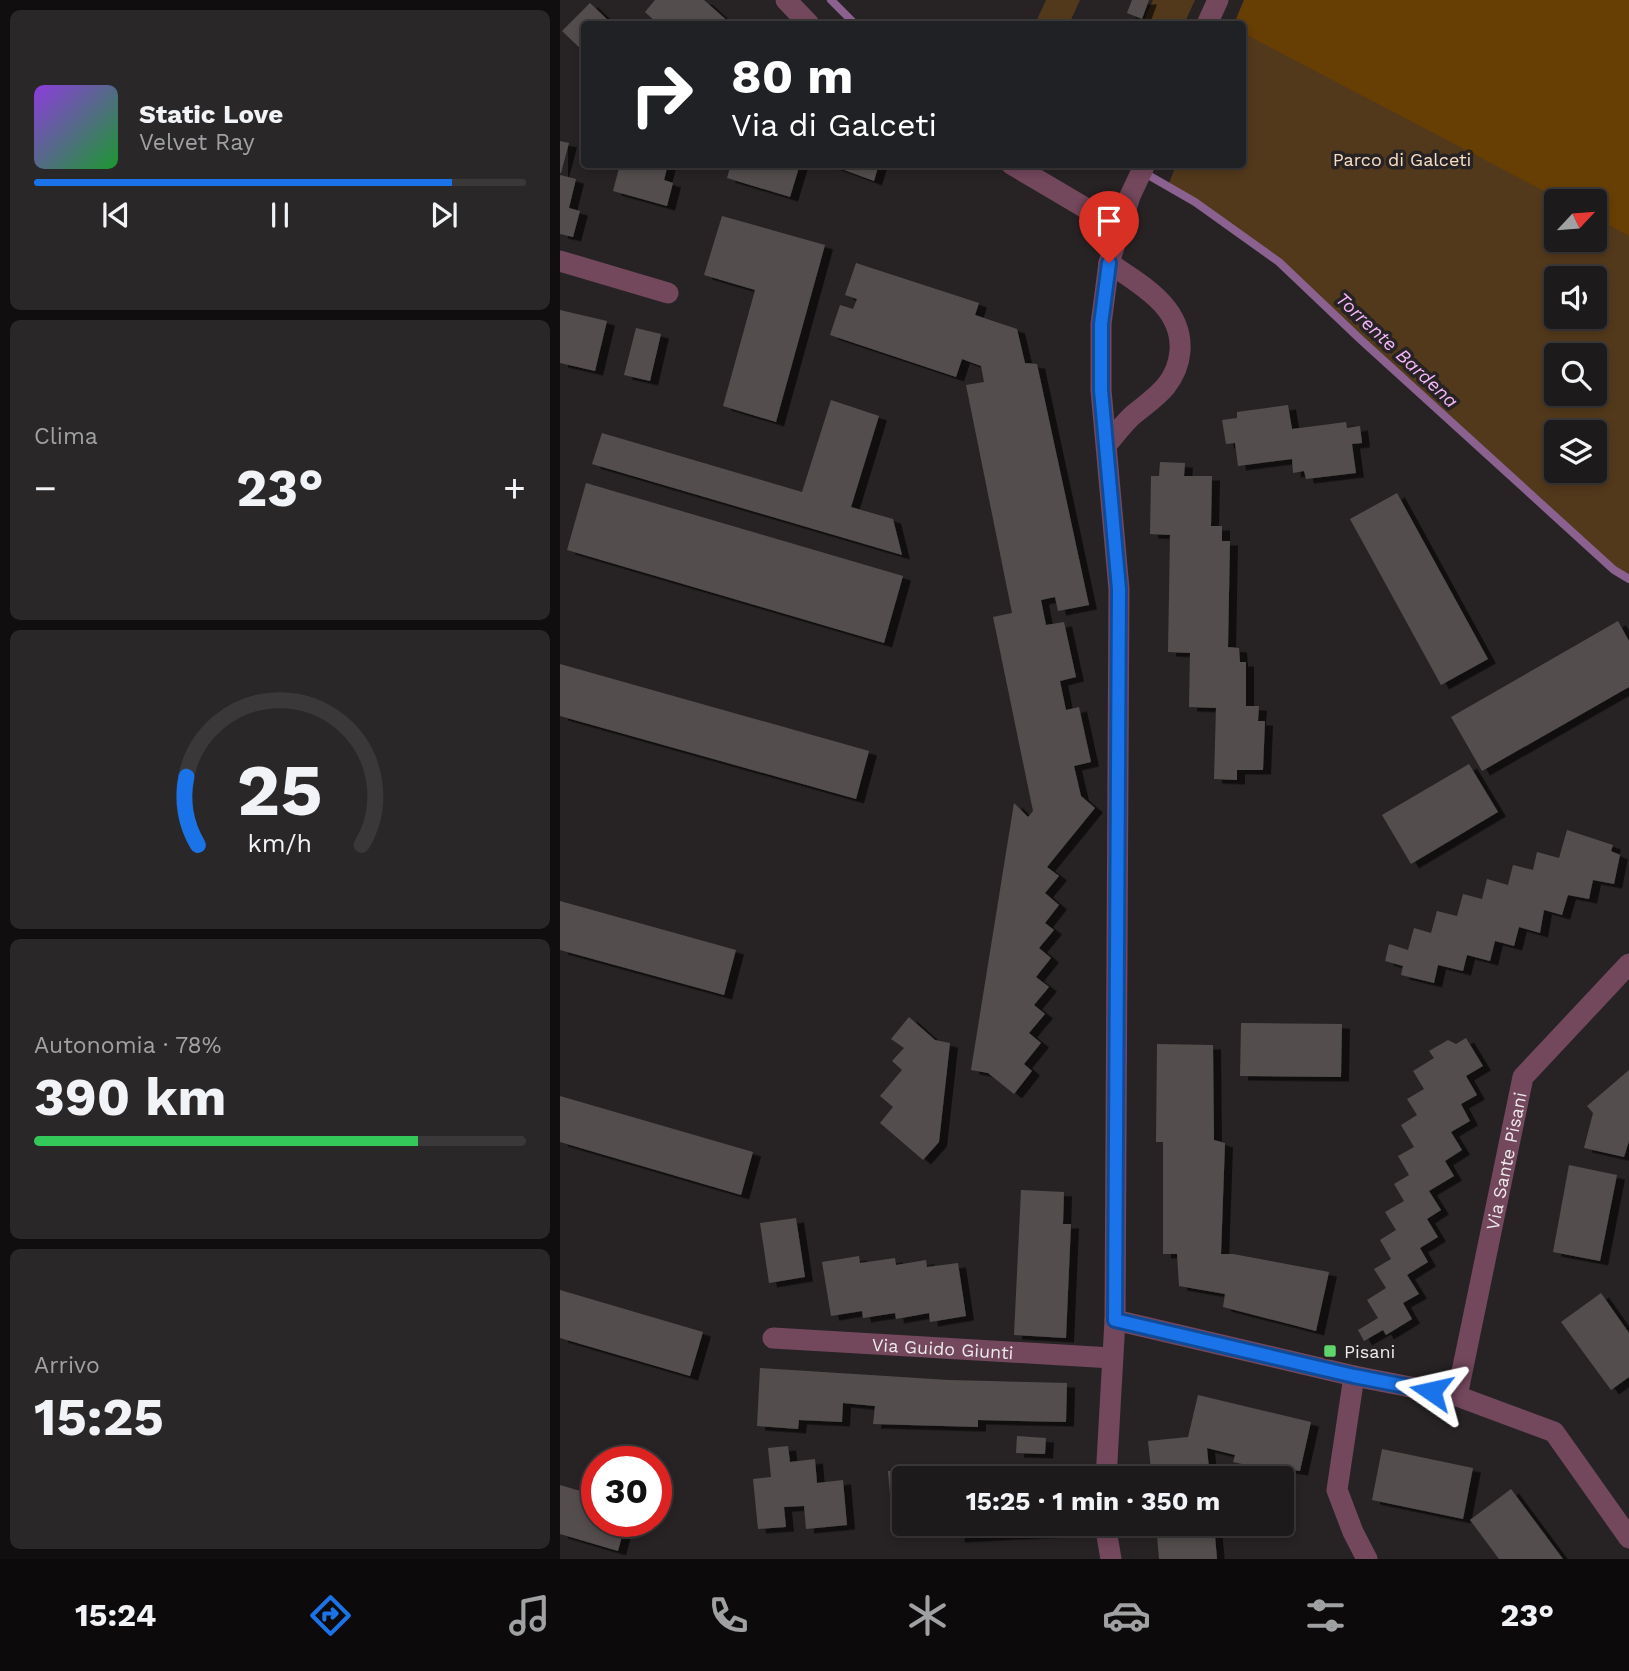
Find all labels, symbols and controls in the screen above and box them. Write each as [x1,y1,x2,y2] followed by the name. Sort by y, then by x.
[731,47,853,105] text: 80 m
[616,49,707,140] icon: right
[139,99,283,129] text: Static Love
[731,106,937,144] text: Via di Galceti
[139,129,255,156] text: Velvet Ray
[1333,149,1471,170] park label: Parco di Galceti
[1544,189,1606,252] north arrow
[1544,189,1607,483] map controls
[1079,191,1139,263] pin
[97,196,135,234] icon: previous
[261,196,299,234] icon: pause
[425,196,463,234] icon: next
[1090,202,1128,240] icon: arrive
[1544,266,1607,329] button: sound
[1331,287,1463,413] water label: Torrente Bardena
[1544,343,1607,406] button: search
[1544,420,1607,483] button: layers
[34,423,98,450] text: Clima
[236,458,324,519] text: 23°
[34,466,57,510] text: −
[503,466,526,510] text: +
[237,748,323,834] text: 25
[248,829,312,858] text: km/h
[34,1032,221,1059] text: Autonomia · 78%
[34,1067,227,1128] text: 390 km
[1481,1090,1530,1232] street label: Via Sante Pisani
[871,1333,1014,1363] street label: Via Guido Giunti
[1344,1341,1395,1362] place label: Pisani
[1322,1343,1338,1359] marker: Pisani
[34,1352,100,1379] text: Arrivo
[1394,1354,1468,1428] position arrow
[34,1387,164,1448] text: 15:25
[581,1446,672,1537] speed limit sign: 30
[966,1486,1220,1516] text: 15:25 · 1 min · 350 m
[306,1591,355,1640] icon: directions
[505,1591,554,1640] icon: music
[704,1591,753,1640] icon: phone
[903,1591,952,1640] icon: climate
[1102,1591,1151,1640] icon: car
[1301,1591,1350,1640] icon: filters
[75,1596,156,1634] text: 15:24
[1500,1596,1554,1634] text: 23°

